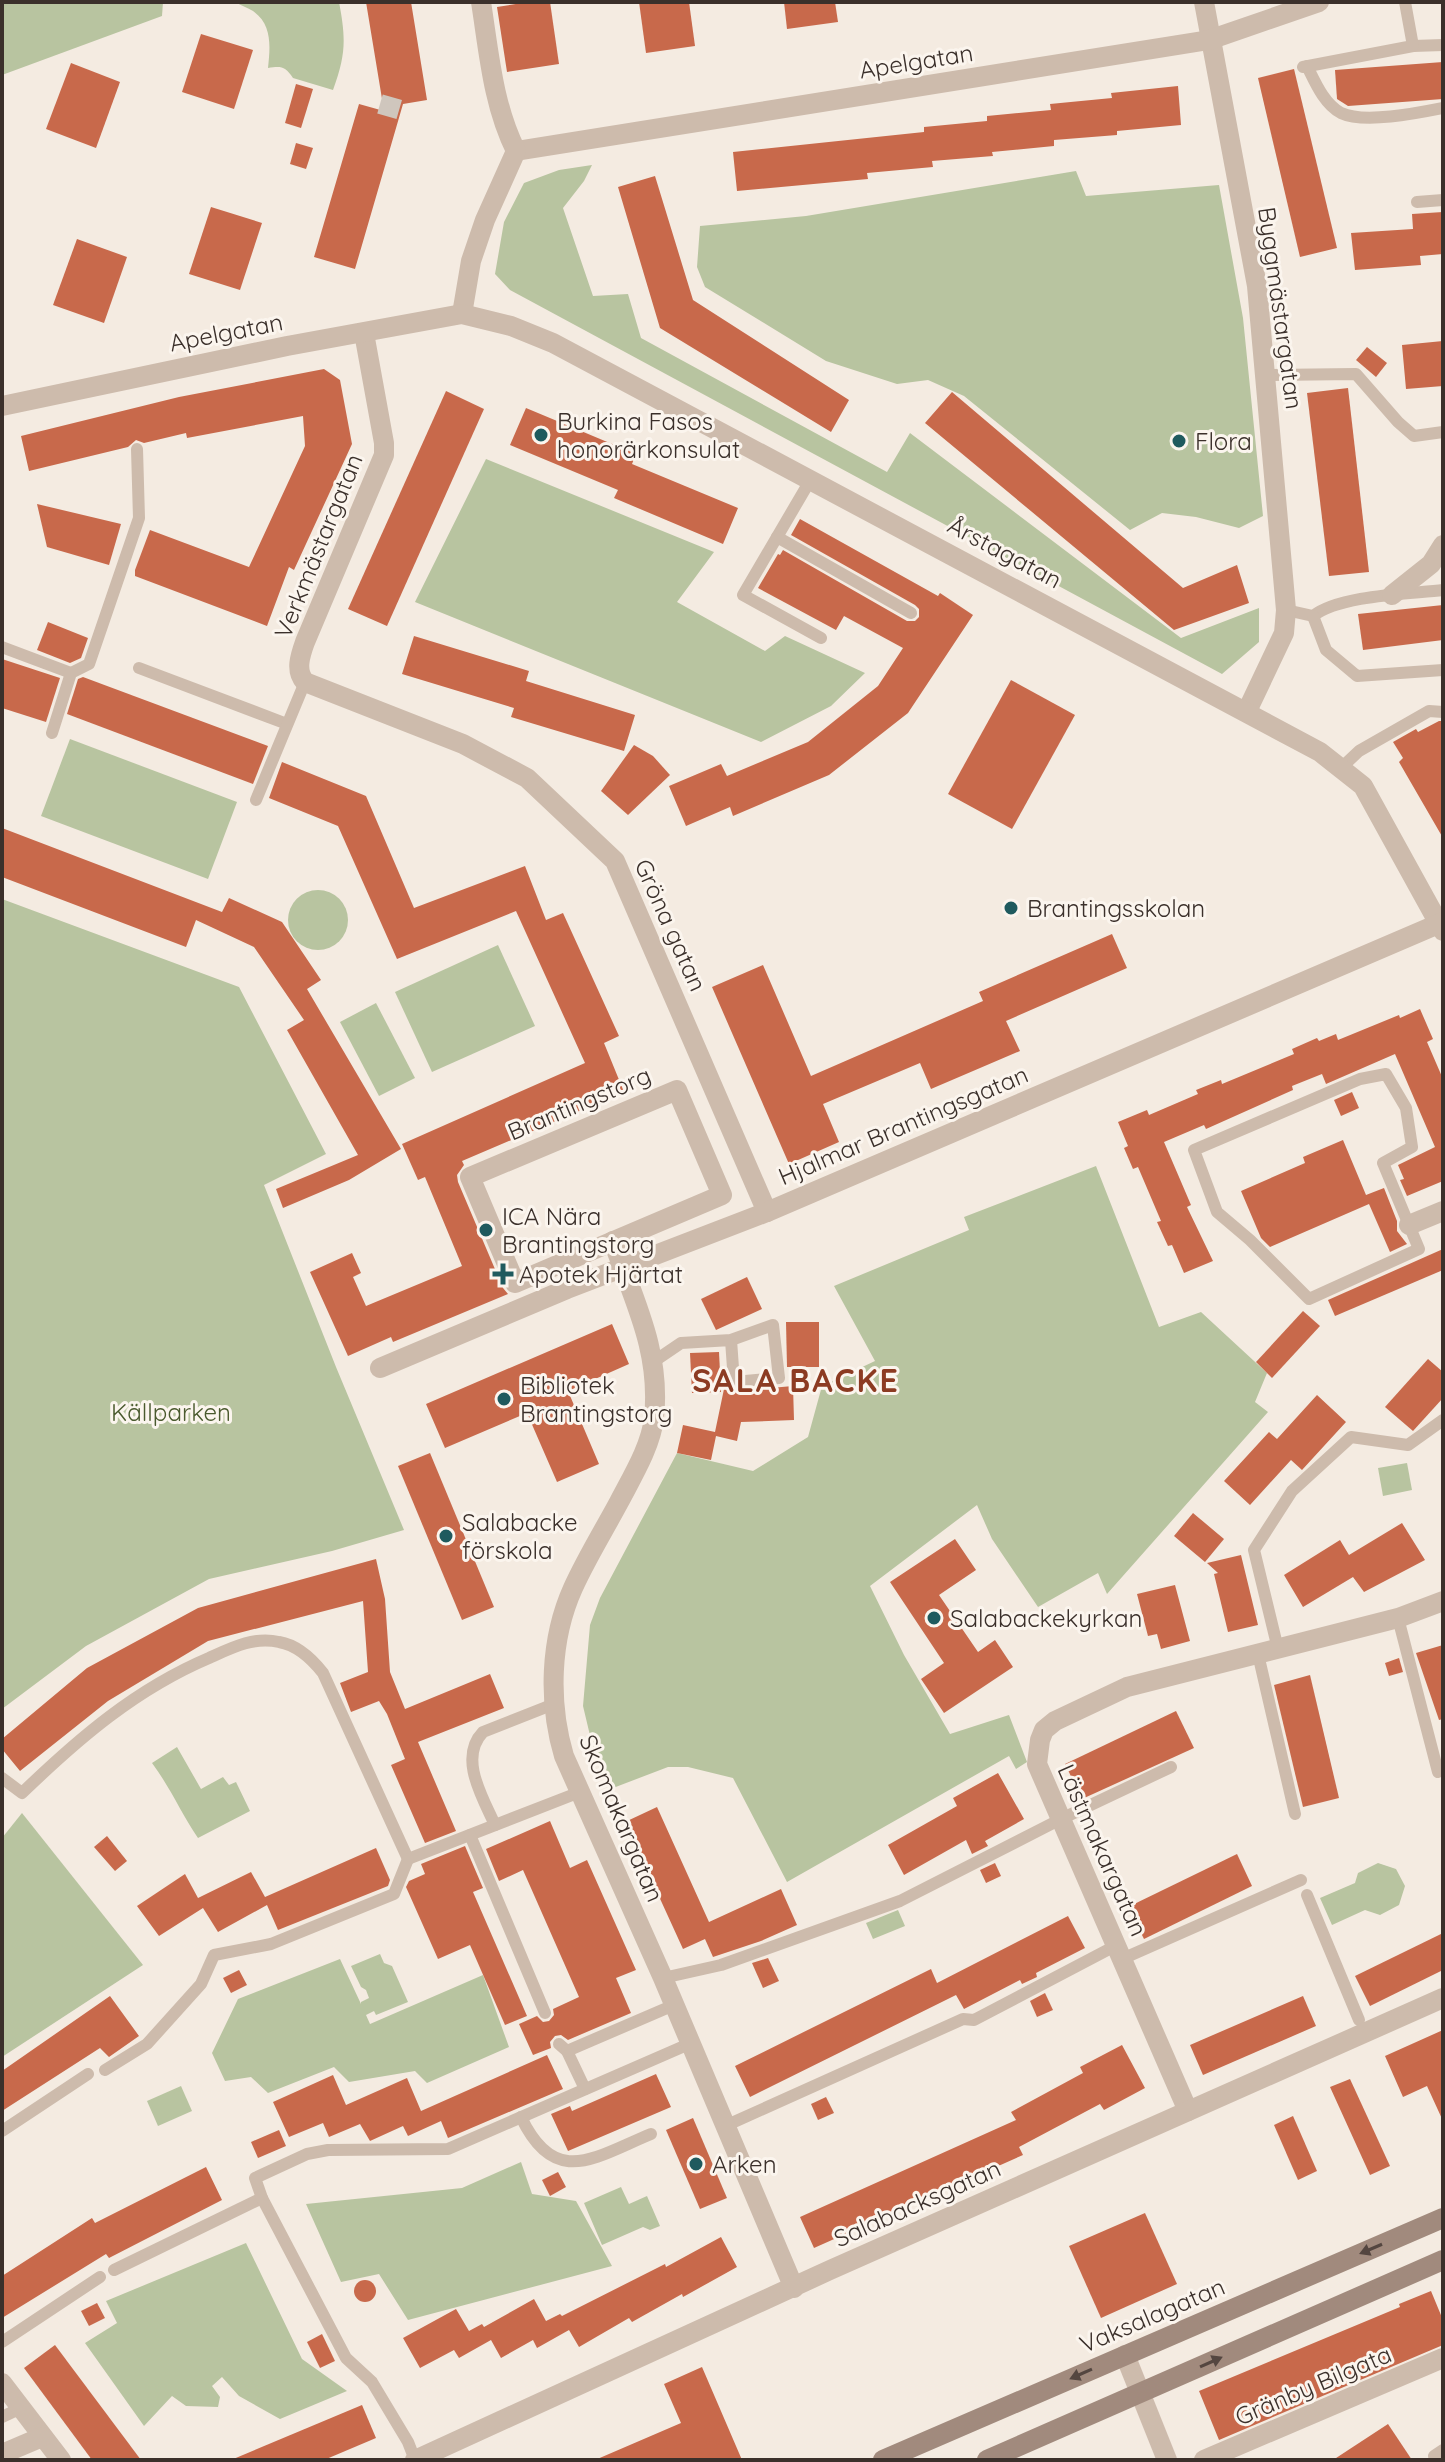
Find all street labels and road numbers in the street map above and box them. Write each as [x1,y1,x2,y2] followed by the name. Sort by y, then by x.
[857,37,975,85] street label: Apelgatan
[1252,205,1310,411] street label: Byggmästargatan
[167,306,285,358] street label: Apelgatan
[267,449,369,643] street label: Verkmästargatan
[943,509,1067,595] street label: Årstagatan
[629,854,713,996] street label: Gröna gatan
[503,1059,655,1147] street label: Brantingstorg
[774,1059,1032,1191] street label: Hjalmar Brantingsgatan
[573,1730,671,1906] street label: Skomakargatan
[1052,1759,1154,1941] street label: Lästmakargatan
[829,2153,1005,2253] street label: Salabacksgatan
[1075,2271,1229,2359] street label: Vaksalagatan
[1230,2339,1396,2431] street label: Gränby Bilgata

